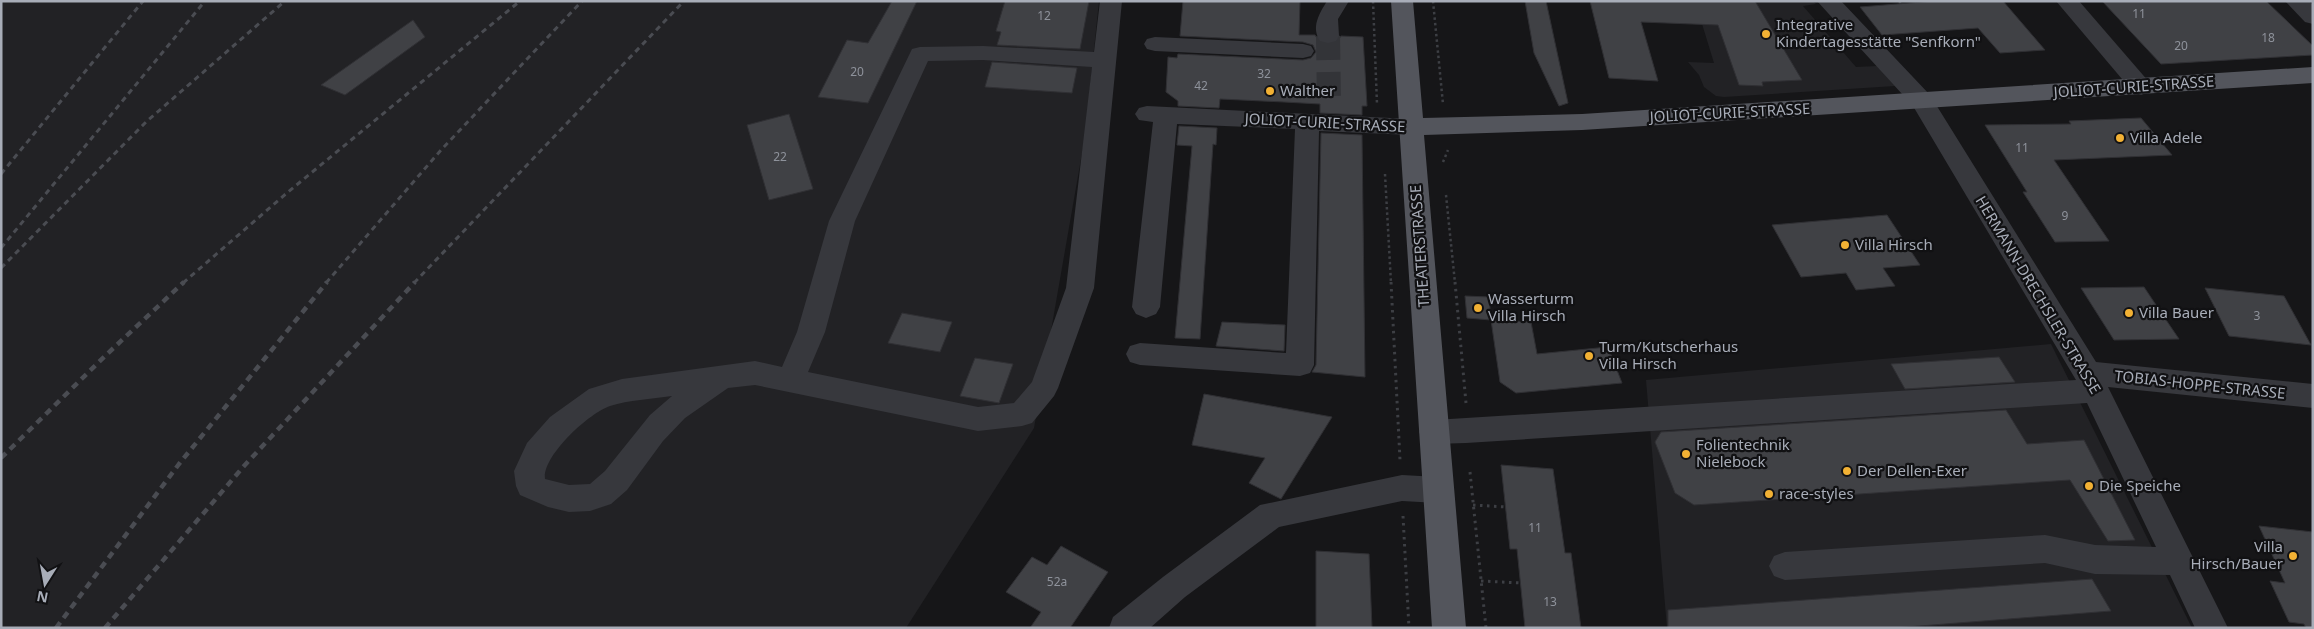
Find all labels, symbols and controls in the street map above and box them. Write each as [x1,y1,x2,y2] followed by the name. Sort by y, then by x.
[2132,5,2146,22] house number: 11
[1037,7,1051,24] house number: 12
[1776,14,1981,51] place label: Integrative Kindertagesstätte "Senfkorn"
[1760,28,1772,40] marker: Integrative Kindertagesstätte "Senfkorn"
[2261,29,2275,46] house number: 18
[2174,37,2188,54] house number: 20
[850,63,864,80] house number: 20
[1257,65,1271,82] house number: 32
[2051,70,2215,102] street label: JOLIOT-CURIE-STRASSE
[1194,77,1208,94] house number: 42
[1280,80,1335,100] place label: Walther
[1264,85,1276,97] marker: Walther
[1647,98,1811,126] street label: JOLIOT-CURIE-STRASSE
[1242,108,1406,136] street label: JOLIOT-CURIE-STRASSE
[2130,127,2203,147] place label: Villa Adele
[2114,132,2126,144] marker: Villa Adele
[2015,139,2029,156] house number: 11
[773,148,787,165] house number: 22
[1405,184,1433,308] street label: THEATERSTRASSE
[1972,192,2106,397] street label: HERMANN-DRECHSLER-STRASSE
[2062,207,2069,224] house number: 9
[1855,234,1933,254] place label: Villa Hirsch
[1839,239,1851,251] marker: Villa Hirsch
[1488,288,1574,325] place label: Wasserturm Villa Hirsch
[1472,302,1484,314] marker: Wasserturm Villa Hirsch
[2139,302,2214,322] place label: Villa Bauer
[2123,307,2135,319] marker: Villa Bauer
[2254,307,2261,324] house number: 3
[1599,336,1738,373] place label: Turm/Kutscherhaus Villa Hirsch
[1583,350,1595,362] marker: Turm/Kutscherhaus Villa Hirsch
[2114,365,2287,403] street label: TOBIAS-HOPPE-STRASSE
[1696,434,1790,471] place label: Folientechnik Nielebock
[1680,448,1692,460] marker: Folientechnik Nielebock
[1857,460,1967,480] place label: Der Dellen-Exer
[1841,465,1853,477] marker: Der Dellen-Exer
[2099,475,2181,495] place label: Die Speiche
[2083,480,2095,492] marker: Die Speiche
[1779,483,1854,503] place label: race-styles
[1763,488,1775,500] marker: race-styles
[1528,519,1542,536] house number: 11
[2190,536,2283,573] place label: Villa Hirsch/Bauer
[2287,550,2299,562] marker: Villa Hirsch/Bauer
[20,559,70,609] north arrow
[1047,573,1067,590] house number: 52a
[35,587,50,608] text: N
[1543,593,1557,610] house number: 13

